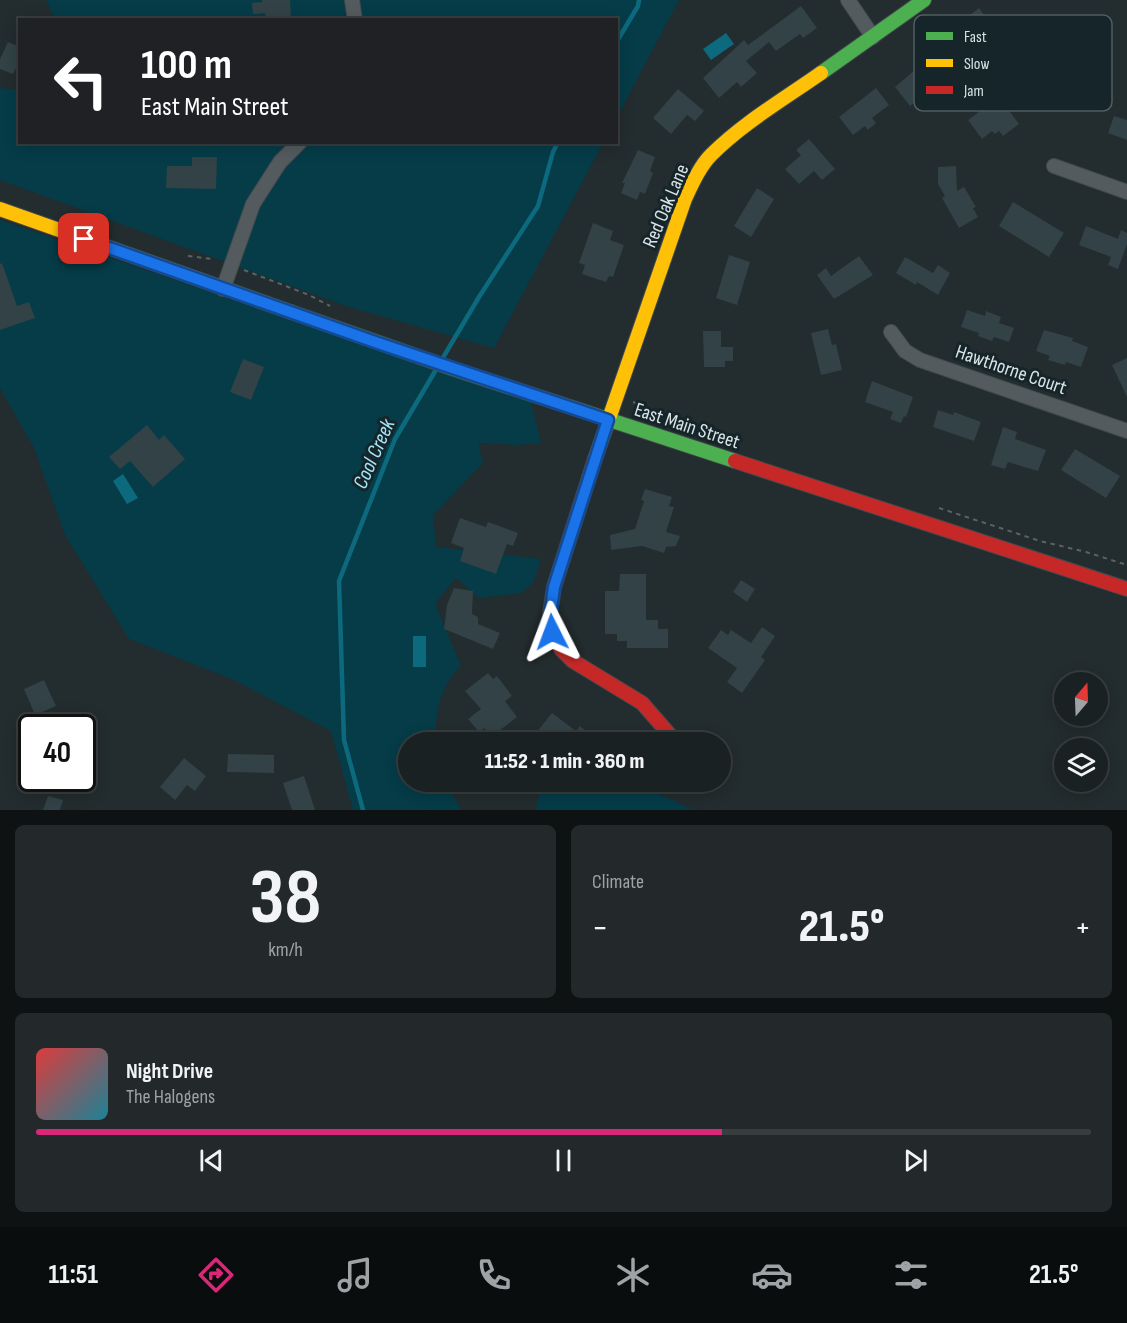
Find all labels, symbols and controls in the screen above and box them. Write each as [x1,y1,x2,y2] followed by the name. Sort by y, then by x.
[914,15,1112,111] legend
[964,28,987,47] text: Fast
[141,40,232,91] text: 100 m
[42,42,120,120] icon: left
[964,55,989,74] text: Slow
[963,82,984,101] text: Jam
[141,91,289,123] text: East Main Street
[638,161,694,251] street label: Red Oak Lane
[58,213,109,264] pin
[67,222,100,255] icon: arrive
[952,340,1070,400] street label: Hawthorne Court
[631,398,743,454] street label: East Main Street
[348,414,401,493] water label: Cool Creek
[520,600,584,664] position arrow
[1054,672,1108,726] north arrow
[1054,672,1108,792] map controls
[18,714,96,792] speed limit sign: 40
[1054,738,1108,792] button: layers
[485,748,644,775] text: 11:52 · 1 min · 360 m
[250,852,321,945] text: 38
[592,870,644,894] text: Climate
[799,900,884,955] text: 21.5°
[592,908,608,948] text: −
[1075,908,1091,948] text: +
[268,938,303,962] text: km/h
[126,1058,213,1085] text: Night Drive
[126,1085,215,1109] text: The Halogens
[195,1144,228,1177] icon: previous
[547,1144,580,1177] icon: pause
[899,1144,932,1177] icon: next
[195,1254,237,1296] icon: directions
[334,1254,376,1296] icon: music
[473,1254,515,1296] icon: phone
[612,1254,654,1296] icon: climate
[751,1254,793,1296] icon: car
[890,1254,932,1296] icon: filters
[48,1259,98,1291] text: 11:51
[1029,1259,1078,1291] text: 21.5°

